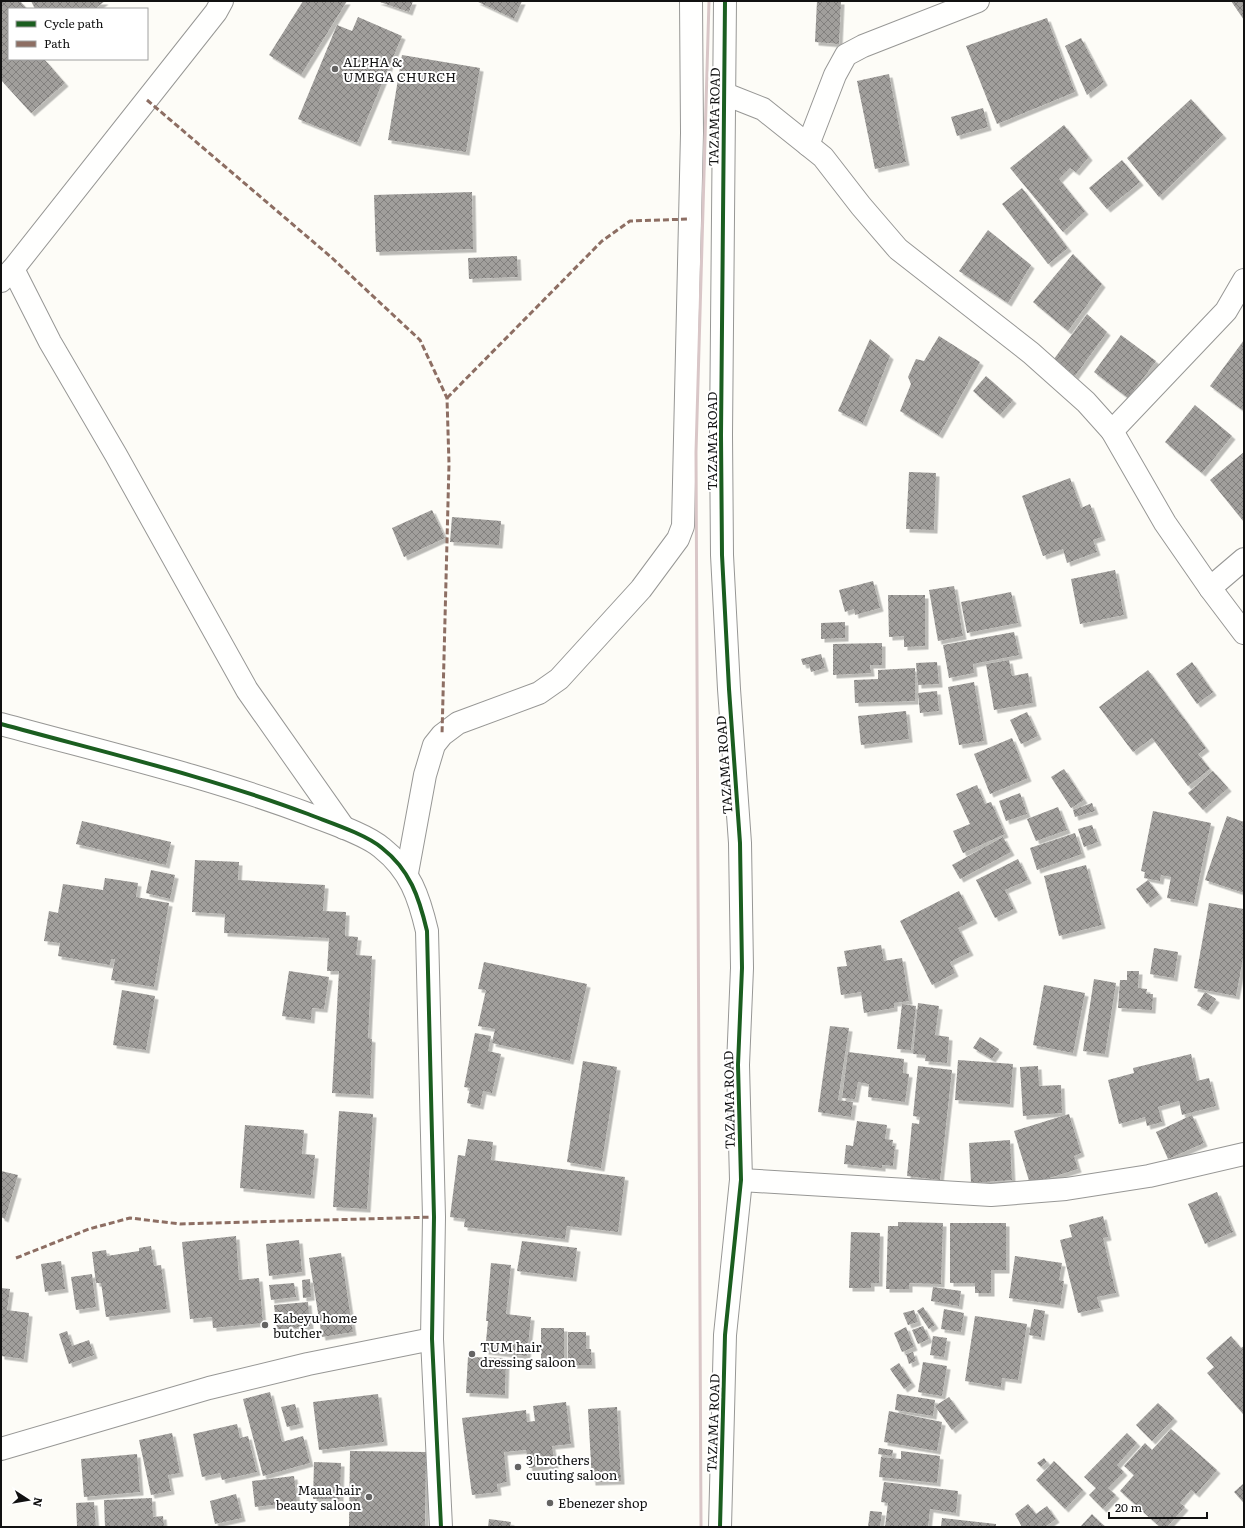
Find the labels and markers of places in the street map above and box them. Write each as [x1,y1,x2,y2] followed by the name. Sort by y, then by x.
[343,52,456,86] place label: ALPHA & UMEGA CHURCH
[330,64,340,74] marker: ALPHA & UMEGA CHURCH
[273,1308,358,1342] place label: Kabeyu home butcher
[260,1320,270,1330] marker: Kabeyu home butcher
[480,1337,576,1371] place label: TUM hair dressing saloon
[467,1349,477,1359] marker: TUM hair dressing saloon
[526,1450,618,1484] place label: 3 brothers cuuting saloon
[513,1462,523,1472] marker: 3 brothers cuuting saloon
[276,1480,362,1514] place label: Maua hair beauty saloon
[364,1492,374,1502] marker: Maua hair beauty saloon
[558,1493,647,1512] place label: Ebenezer shop
[545,1498,555,1508] marker: Ebenezer shop

